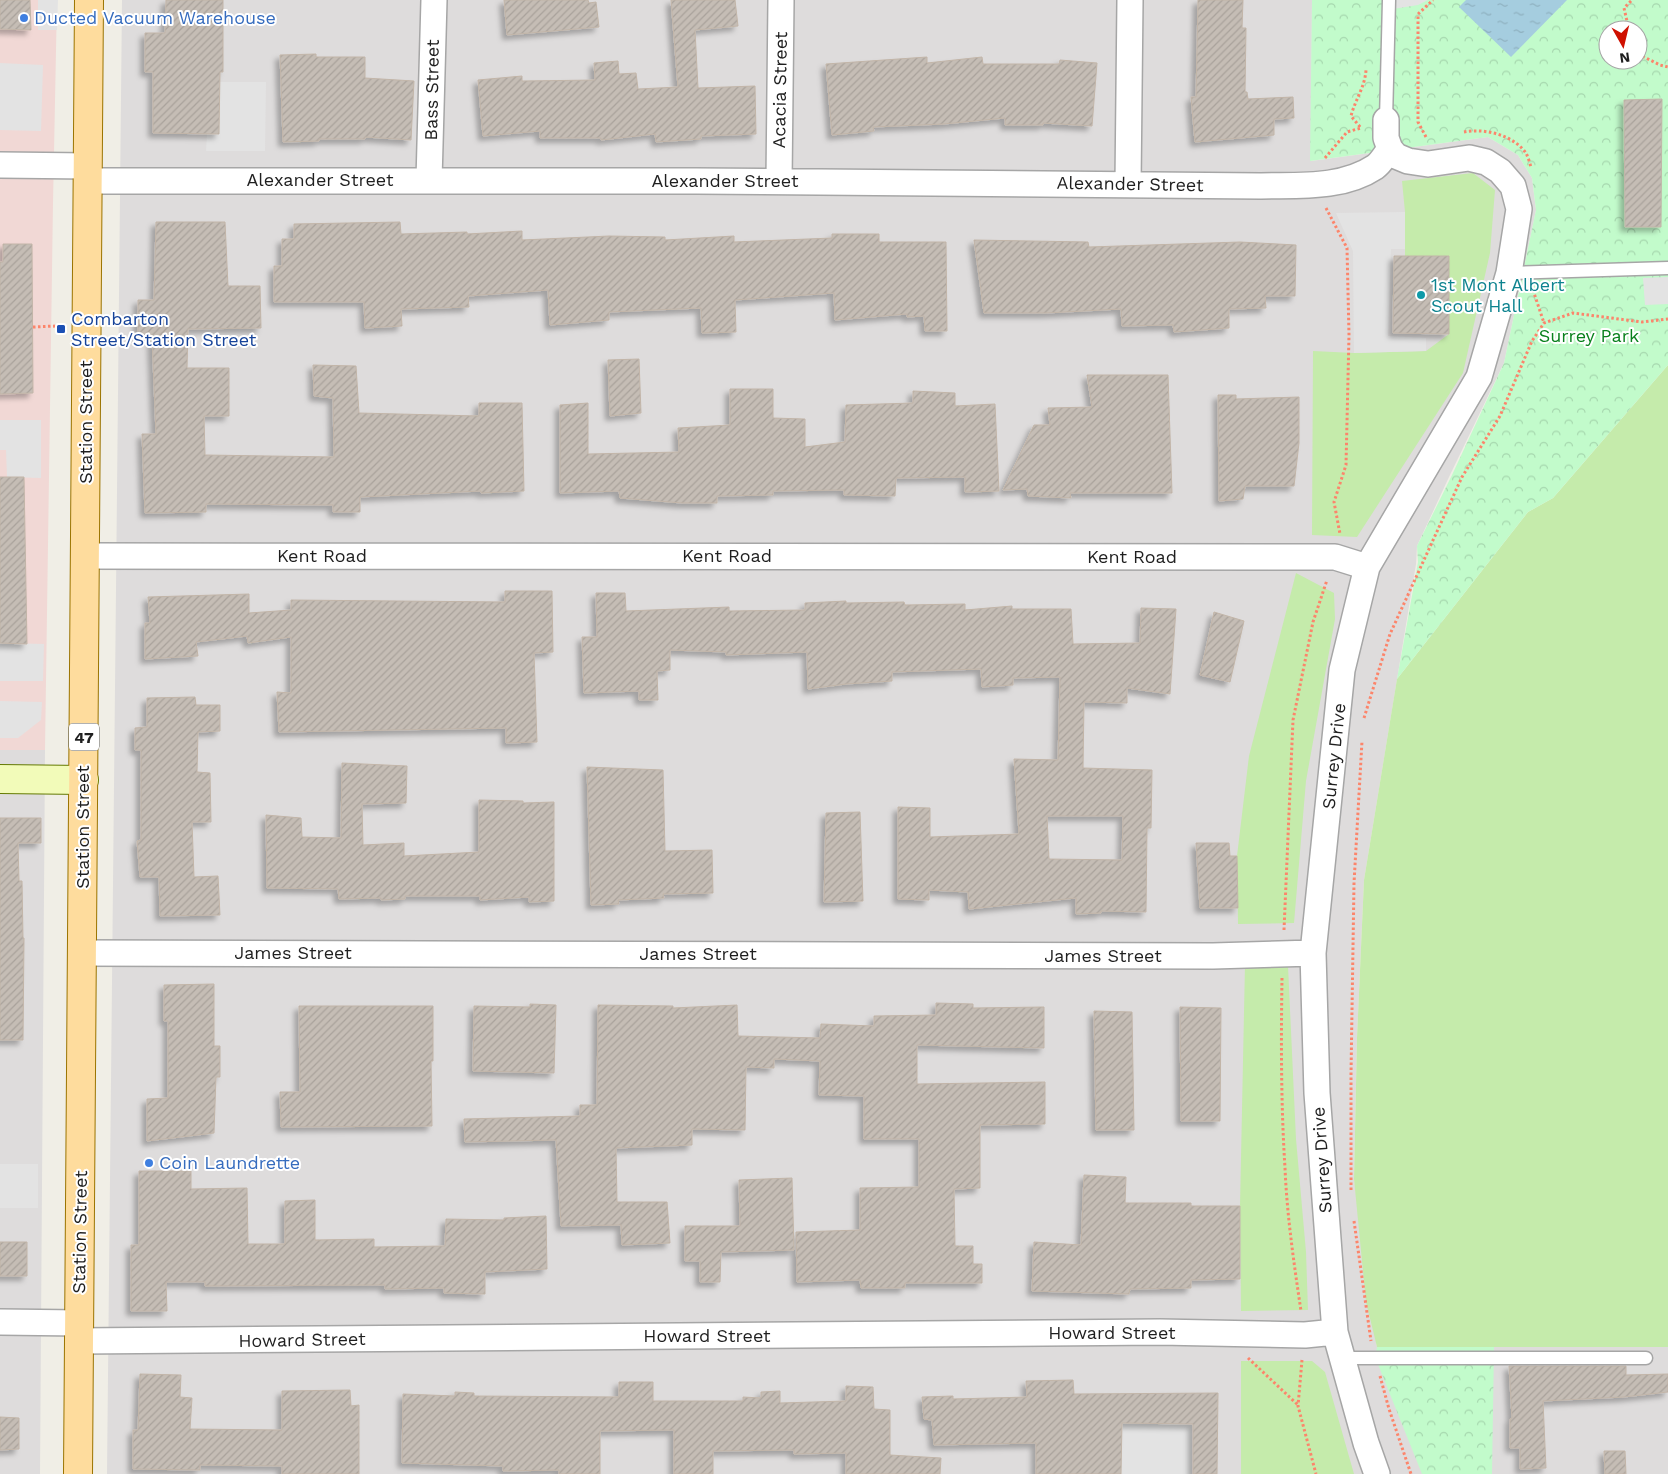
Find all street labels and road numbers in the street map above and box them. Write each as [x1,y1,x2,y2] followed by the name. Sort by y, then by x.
[768,31,791,149] street label: Acacia Street
[420,39,443,141] street label: Bass Street
[246,169,394,190] street label: Alexander Street
[651,170,799,191] street label: Alexander Street
[1056,172,1204,195] street label: Alexander Street
[75,360,96,484] street label: Station Street
[277,545,367,566] street label: Kent Road
[682,545,772,566] street label: Kent Road
[1087,546,1177,567] street label: Kent Road
[1317,702,1350,810] street label: Surrey Drive
[69,724,99,750] road number: 47
[72,765,93,889] street label: Station Street
[234,942,352,963] street label: James Street
[639,943,757,964] street label: James Street
[1044,945,1162,966] street label: James Street
[1307,1106,1336,1214] street label: Surrey Drive
[68,1170,91,1294] street label: Station Street
[1048,1322,1176,1343] street label: Howard Street
[643,1325,771,1346] street label: Howard Street
[238,1328,366,1351] street label: Howard Street

